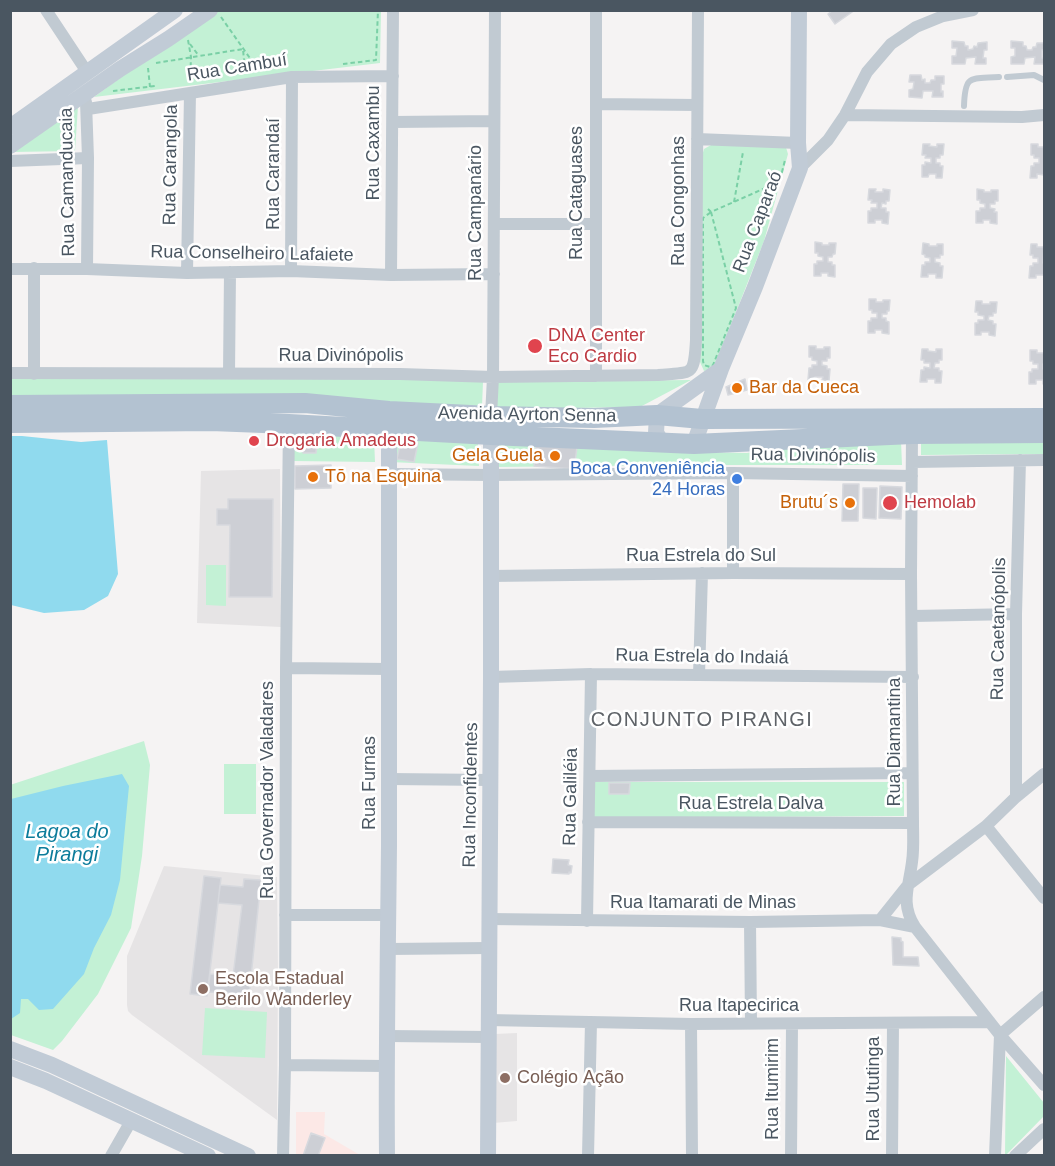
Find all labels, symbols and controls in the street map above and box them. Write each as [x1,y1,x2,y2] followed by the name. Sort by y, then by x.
[185,49,289,87] street label: Rua Cambuí
[363,85,385,201] street label: Rua Caxambu
[159,104,183,226] street label: Rua Carangola
[56,107,80,257] street label: Rua Camanducaia
[263,118,285,230] street label: Rua Carandaí
[566,126,588,260] street label: Rua Cataguases
[668,136,690,266] street label: Rua Congonhas
[465,145,487,281] street label: Rua Campanário
[729,168,787,276] street label: Rua Caparaó
[150,241,354,267] street label: Rua Conselheiro Lafaiete
[548,325,645,368] place label: DNA Center Eco Cardio
[526,337,544,355] marker: DNA Center Eco Cardio
[278,345,404,367] street label: Rua Divinópolis
[749,377,859,399] place label: Bar da Cueca
[730,381,744,395] marker: Bar da Cueca
[438,403,616,427] street label: Avenida Ayrton Senna
[266,430,416,452] place label: Drogaria Amadeus
[247,434,261,448] marker: Drogaria Amadeus
[750,444,876,468] street label: Rua Divinópolis
[452,445,543,467] place label: Gela Guela
[548,449,562,463] marker: Gela Guela
[570,458,725,500] place label: Boca Conveniência 24 Horas
[325,466,441,488] place label: Tō na Esquina
[306,470,320,484] marker: Tō na Esquina
[730,472,744,486] marker: Boca Conveniência 24 Horas
[780,492,838,514] place label: Brutu´s
[904,492,976,514] place label: Hemolab
[881,494,899,512] marker: Hemolab
[843,496,857,510] marker: Brutu´s
[626,545,776,567] street label: Rua Estrela do Sul
[987,557,1011,701] street label: Rua Caetanópolis
[615,645,789,669] street label: Rua Estrela do Indaiá
[884,677,906,807] street label: Rua Diamantina
[257,681,279,899] street label: Rua Governador Valadares
[591,708,813,732] district label: CONJUNTO PIRANGI
[459,722,483,868] street label: Rua Inconfidentes
[359,736,381,830] street label: Rua Furnas
[559,748,583,846] street label: Rua Galiléia
[678,793,824,815] street label: Rua Estrela Dalva
[25,820,109,867] water label: Lagoa do Pirangi
[610,892,796,914] street label: Rua Itamarati de Minas
[215,968,351,1010] place label: Escola Estadual Berilo Wanderley
[196,982,210,996] marker: Escola Estadual Berilo Wanderley
[679,995,799,1017] street label: Rua Itapecirica
[863,1036,885,1142] street label: Rua Ututinga
[762,1038,784,1140] street label: Rua Itumirim
[517,1067,624,1089] place label: Colégio Ação
[498,1071,512,1085] marker: Colégio Ação

